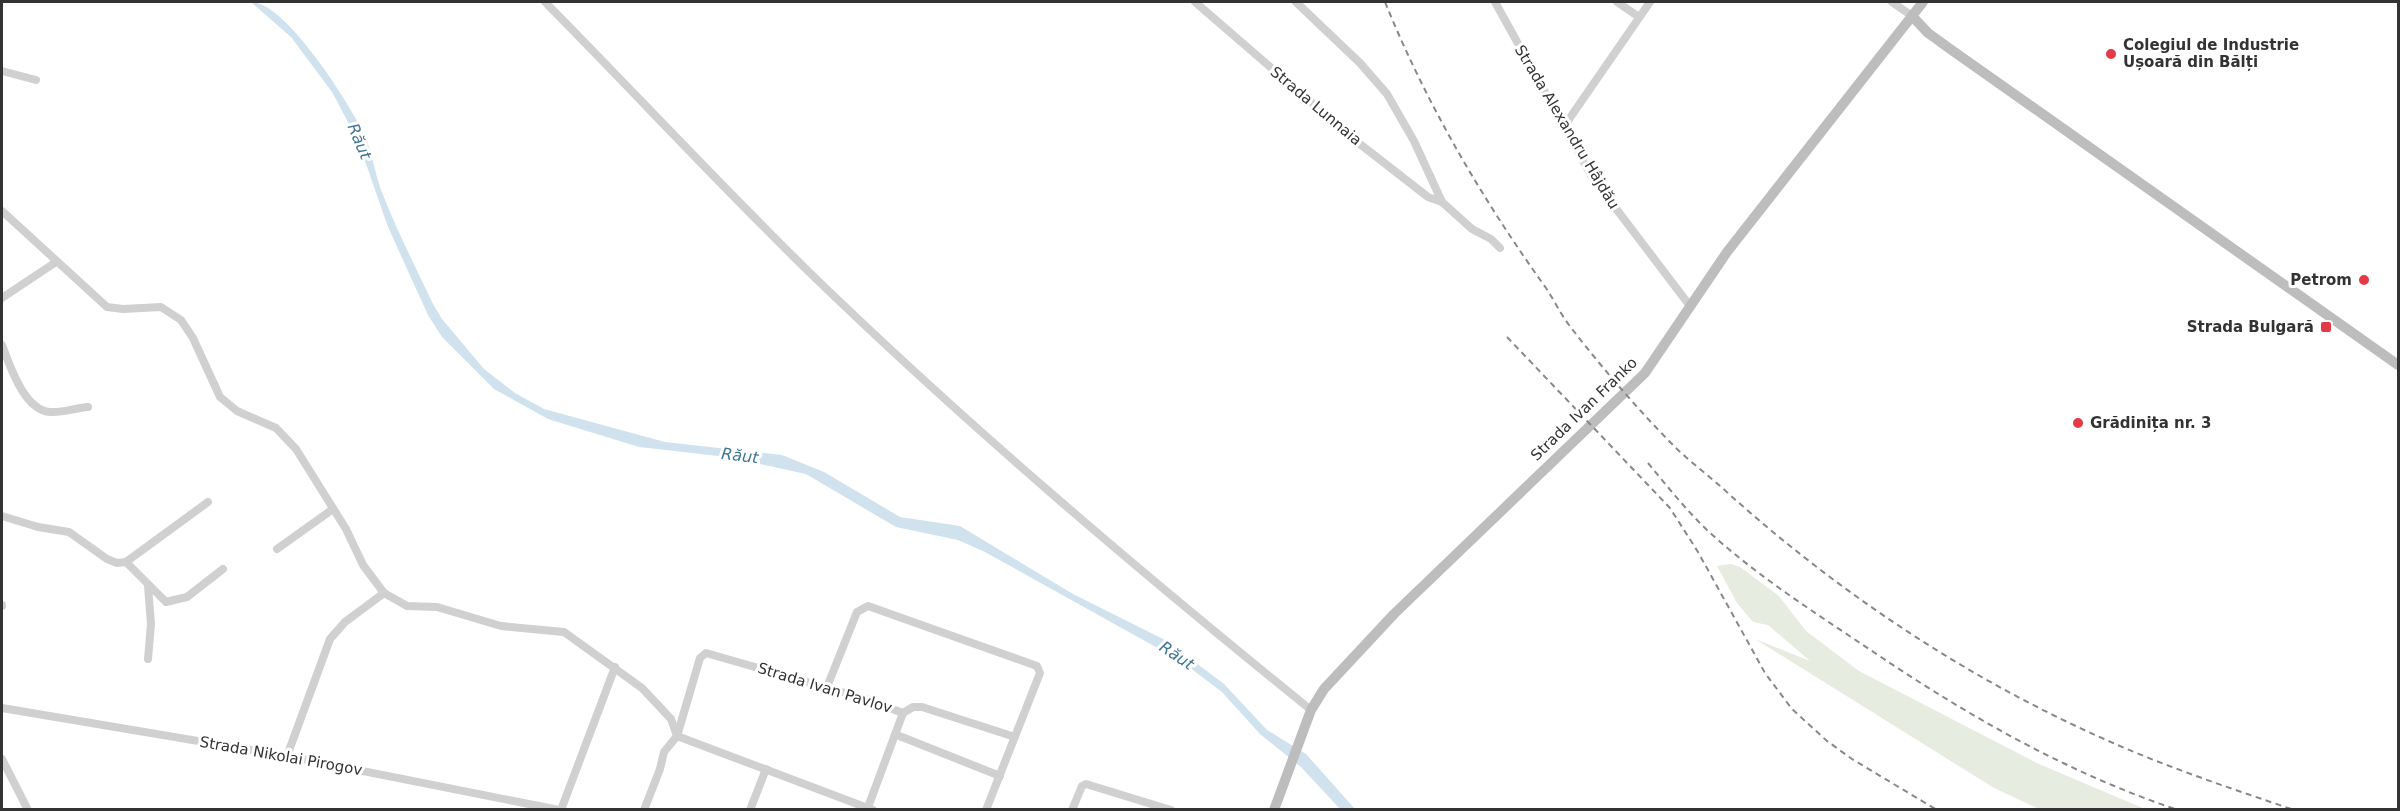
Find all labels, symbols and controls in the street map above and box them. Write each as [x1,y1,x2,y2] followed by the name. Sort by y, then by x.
[2123,36,2299,71] place label: Colegiul de Industrie Ușoară din Bălți
[1511,42,1623,212] street label: Strada Alexandru Hâjdău
[2104,47,2118,61] marker: Colegiul de Industrie Ușoară din Bălți
[1267,63,1365,149] street label: Strada Lunnaia
[343,120,376,163] water label: Răut
[2290,271,2352,289] place label: Petrom
[2357,273,2371,287] marker: Petrom
[2187,318,2314,336] place label: Strada Bulgară
[2319,320,2333,334] marker: Strada Bulgară
[1527,354,1641,464] street label: Strada Ivan Franko
[2090,414,2211,432] place label: Grădinița nr. 3
[2071,416,2085,430] marker: Grădinița nr. 3
[720,444,760,467] water label: Răut
[1156,637,1198,674] water label: Răut
[756,659,895,717] street label: Strada Ivan Pavlov
[198,733,364,779] street label: Strada Nikolai Pirogov

